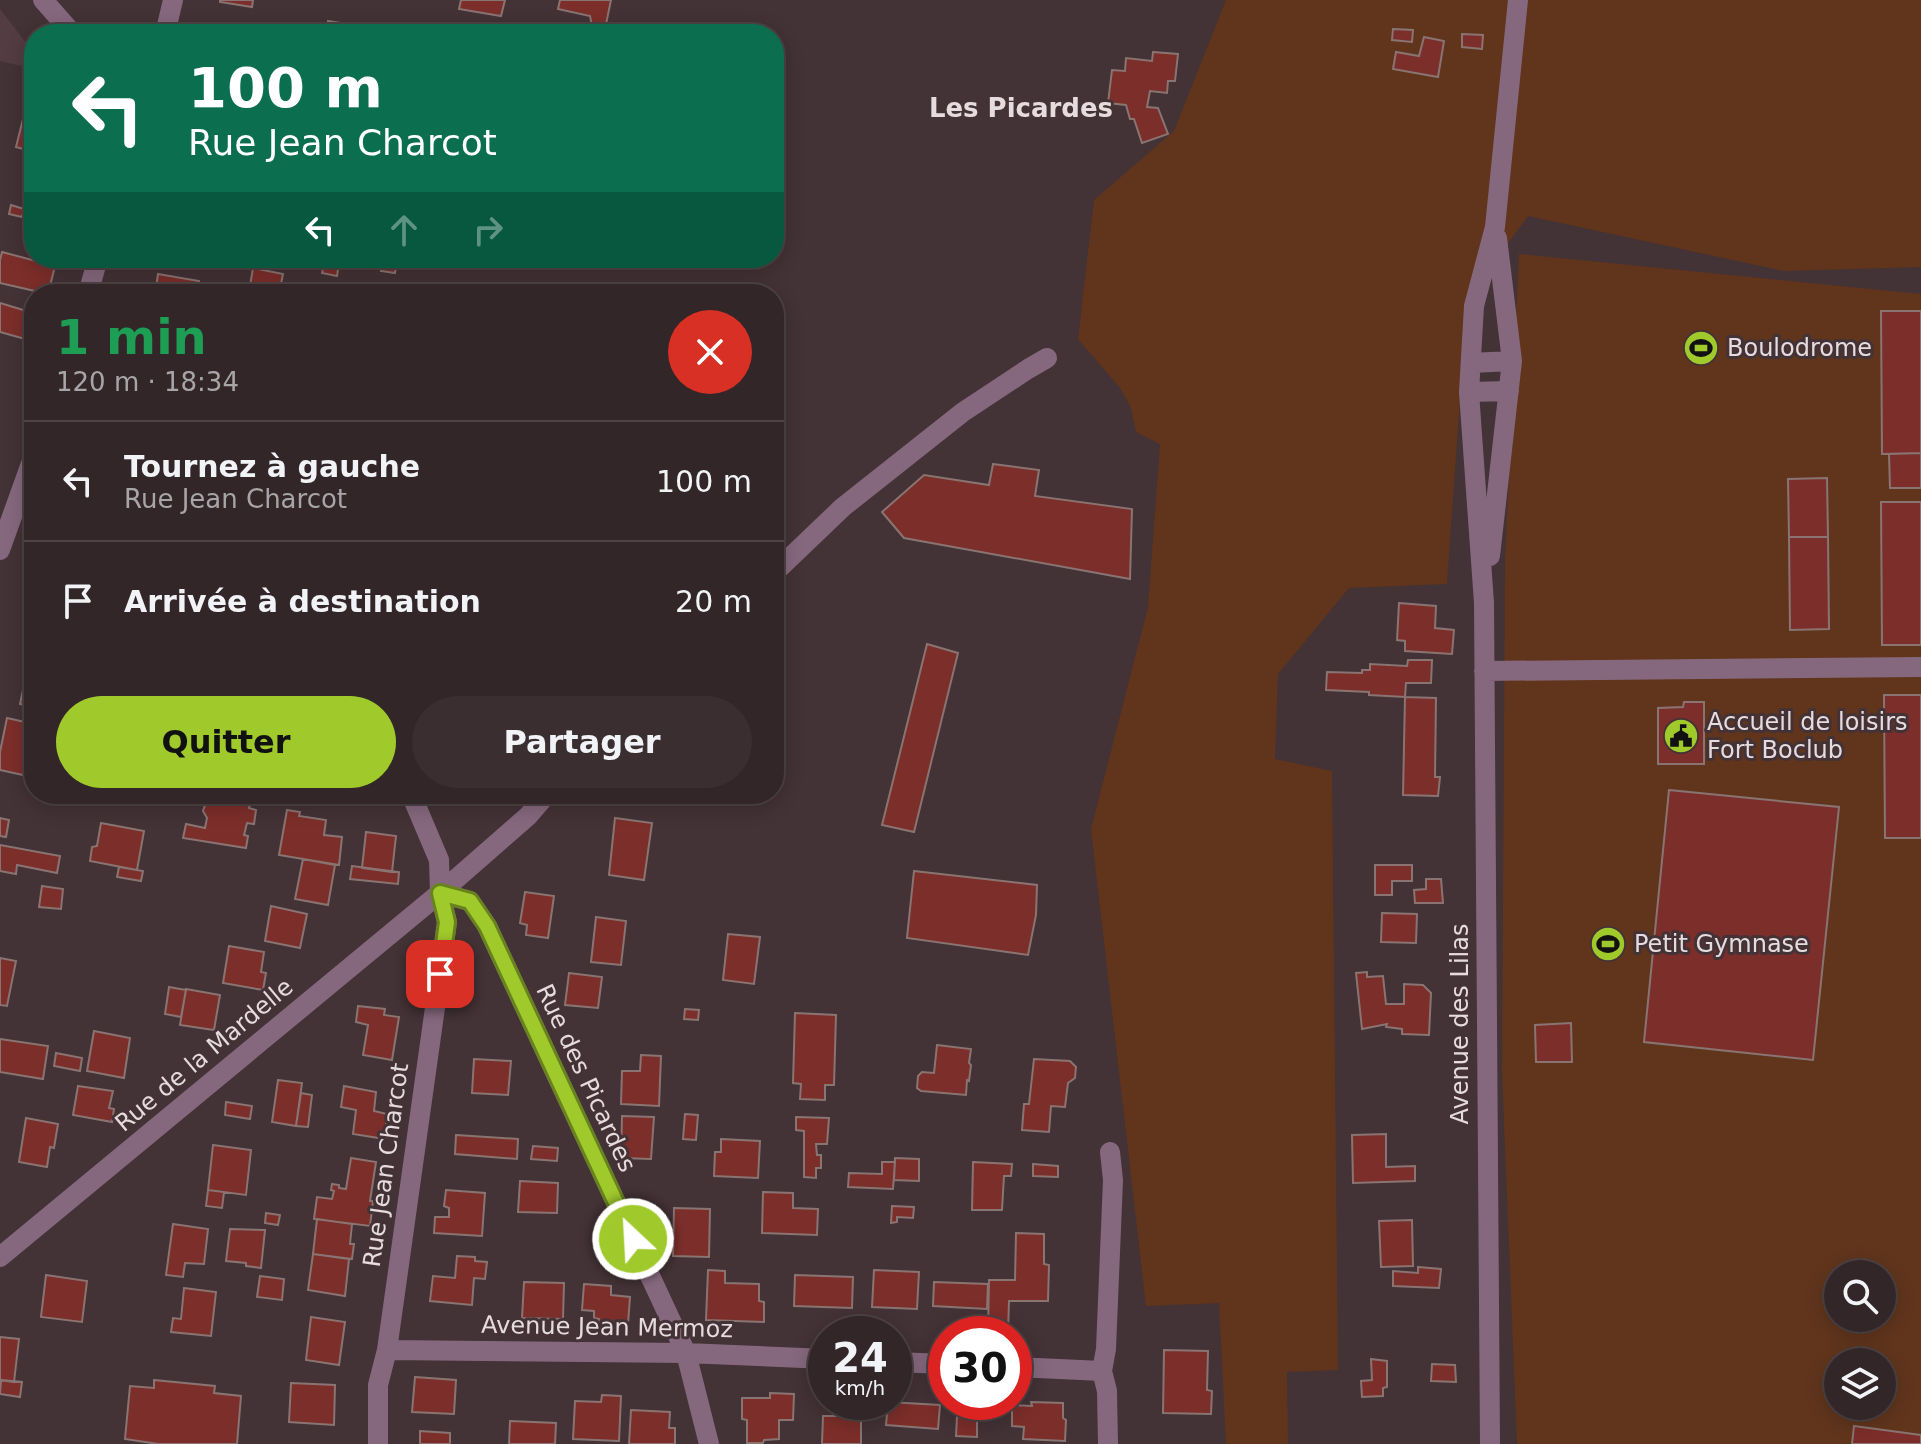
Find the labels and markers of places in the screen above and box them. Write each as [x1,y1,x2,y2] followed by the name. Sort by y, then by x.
[1682,329,1720,367] sports icon: Boulodrome
[1727,334,1872,362] place label: Boulodrome
[1707,708,1908,764] place label: Accueil de loisirs Fort Boclub
[1662,717,1700,755] public building icon: Accueil de loisirs Fort Boclub
[1589,925,1627,963] sports icon: Petit Gymnase
[1634,930,1809,958] place label: Petit Gymnase
[406,940,474,1008] pin

